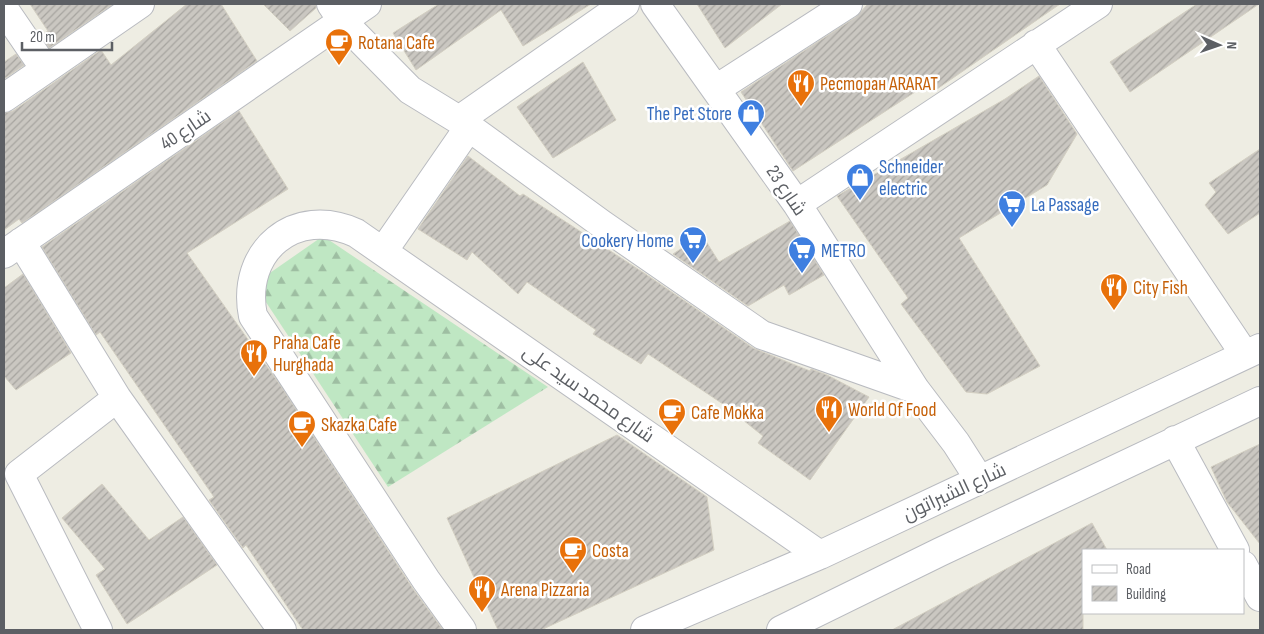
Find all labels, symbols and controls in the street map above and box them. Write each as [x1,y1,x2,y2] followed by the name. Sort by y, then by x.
[22,20,112,52] scale bar
[1194,20,1244,70] north arrow
[324,27,354,66] cafe icon: Rotana Cafe
[30,28,55,47] text: 20 m
[358,32,435,55] place label: Rotana Cafe
[1223,41,1240,49] text: N
[786,68,816,107] restaurant icon: Ресторан ARARAT
[820,73,938,96] place label: Ресторан ARARAT
[736,98,766,137] shop icon: The Pet Store
[647,103,732,126] place label: The Pet Store
[156,105,216,156] street label: شارع 40
[879,156,944,201] place label: Schneider electric
[760,161,811,221] street label: شارع 23
[845,162,875,201] shop icon: Schneider electric
[997,189,1027,228] supermarket icon: La Passage
[1031,194,1099,217] place label: La Passage
[678,225,708,264] supermarket icon: Cookery Home
[581,230,674,253] place label: Cookery Home
[787,235,817,274] supermarket icon: METRO
[821,240,866,263] place label: METRO
[1099,272,1129,311] restaurant icon: City Fish
[1133,277,1188,300] place label: City Fish
[273,332,341,377] place label: Praha Cafe Hurghada
[239,338,269,377] restaurant icon: Praha Cafe Hurghada
[517,340,658,449] street label: شارع محمد سيد على
[814,394,844,433] restaurant icon: World Of Food
[657,397,687,436] cafe icon: Cafe Mokka
[848,399,936,422] place label: World Of Food
[691,402,764,425] place label: Cafe Mokka
[287,409,317,448] cafe icon: Skazka Cafe
[321,414,397,437] place label: Skazka Cafe
[899,458,1010,527] street label: شارع الشيراتون
[558,535,588,574] cafe icon: Costa
[592,540,629,563] place label: Costa
[1082,549,1244,614] legend
[1126,560,1151,579] text: Road
[467,574,497,613] restaurant icon: Arena Pizzaria
[500,579,590,602] place label: Arena Pizzaria
[1126,585,1166,604] text: Building

